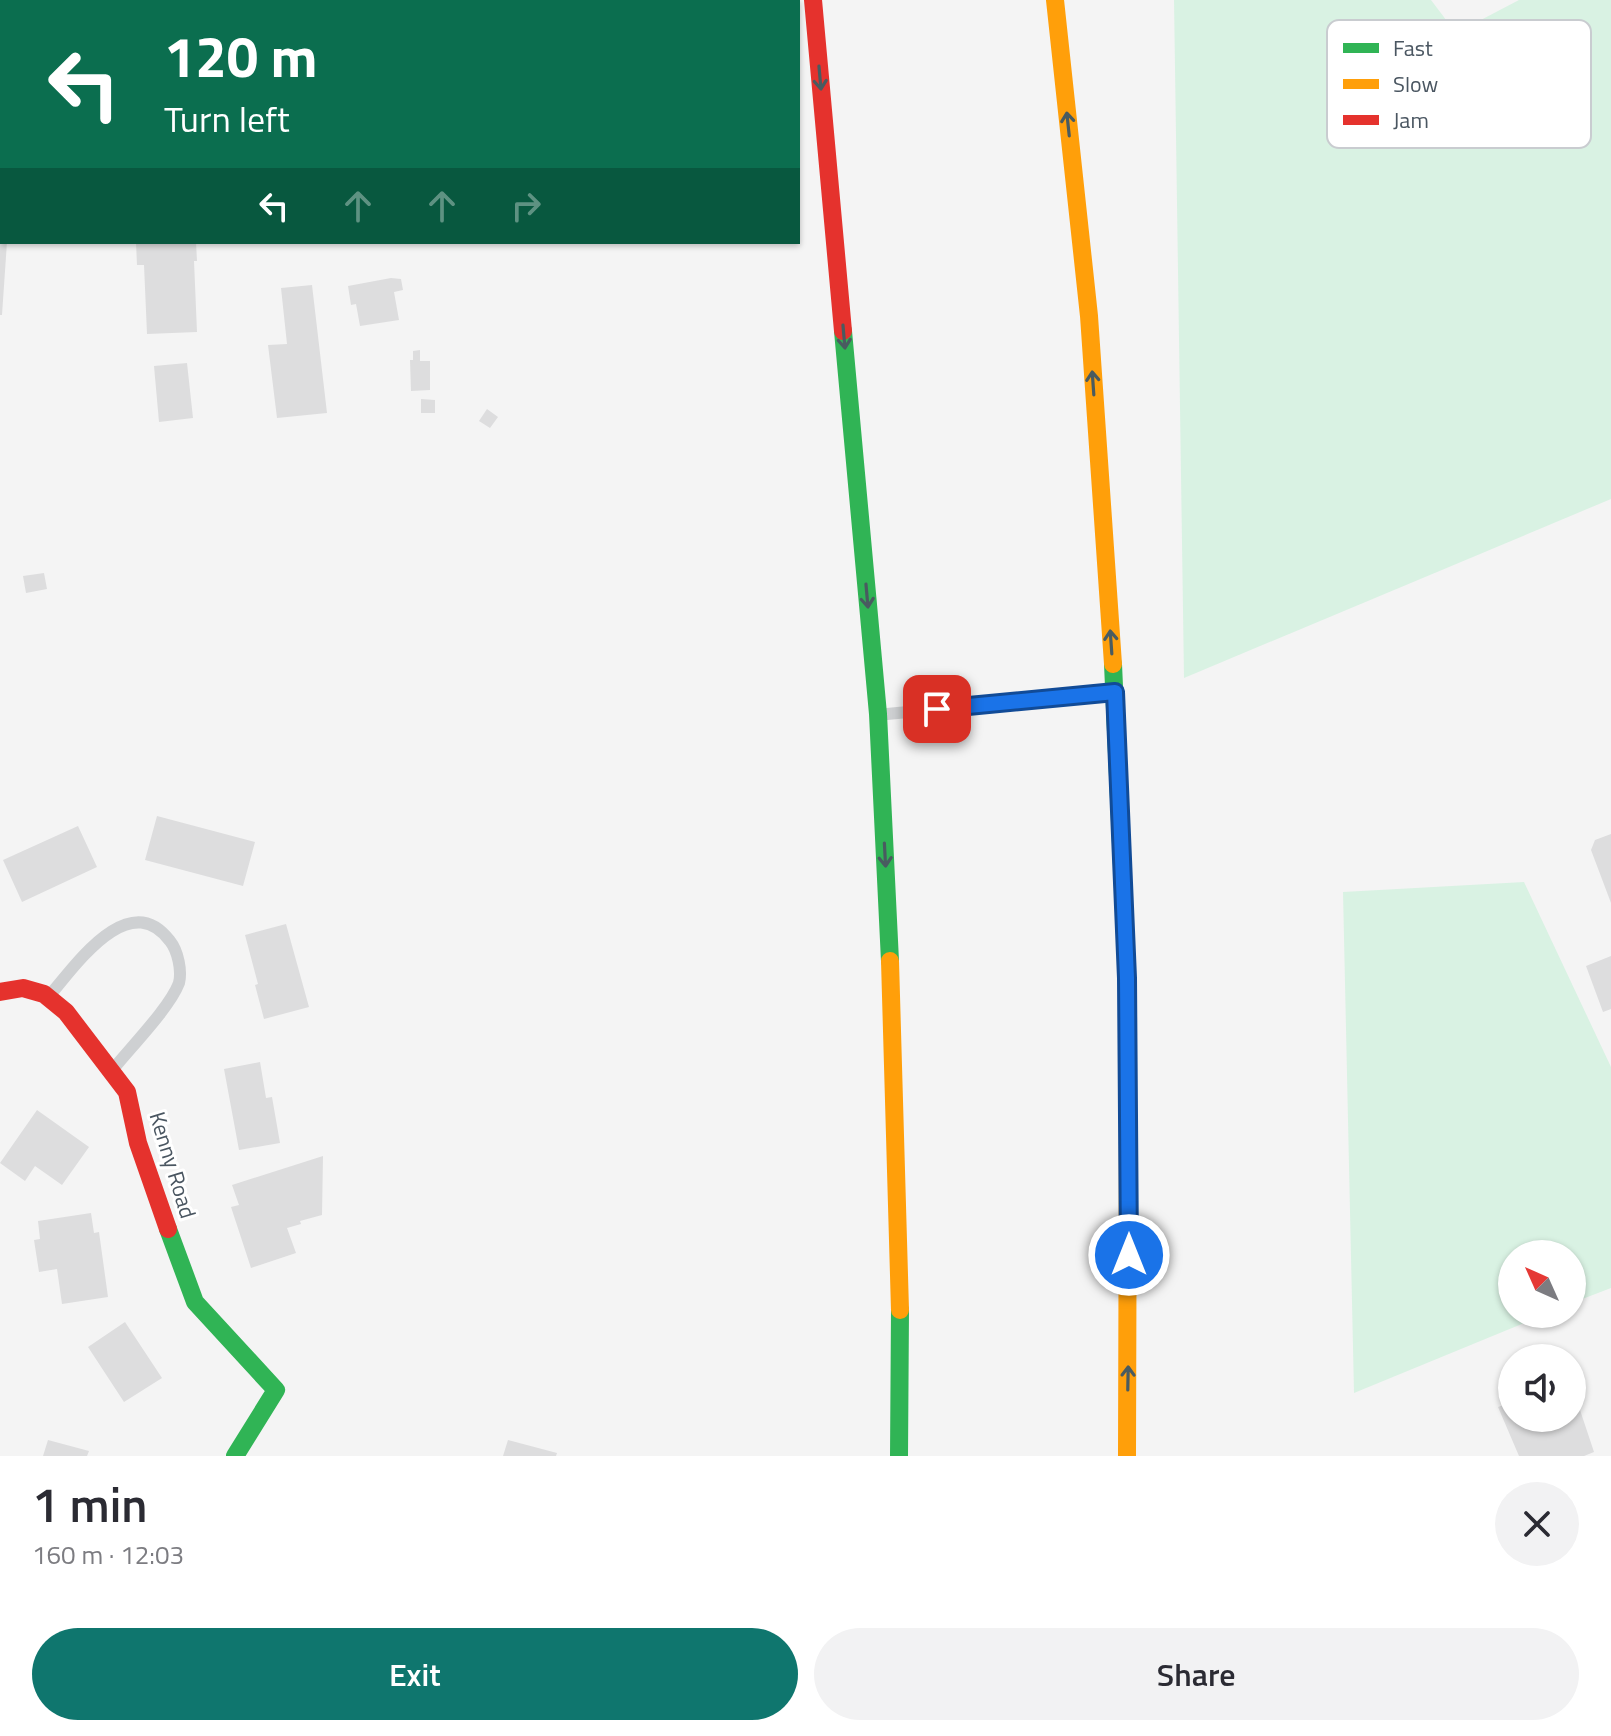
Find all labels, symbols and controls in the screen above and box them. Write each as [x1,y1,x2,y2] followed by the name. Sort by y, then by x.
[164,14,317,99] text: 120 m
[1327,20,1591,148] legend
[1393,31,1433,65] text: Fast
[32,32,136,136] icon: left
[813,64,828,91] one-way arrow
[1393,67,1439,101] text: Slow
[164,91,290,146] text: Turn left
[1393,103,1429,137] text: Jam
[1061,111,1076,138] one-way arrow
[252,184,296,228] icon: left
[336,184,380,228] icon: ahead
[420,184,464,228] icon: ahead
[504,184,548,228] icon: right
[837,323,852,349] one-way arrow
[1085,370,1100,397] one-way arrow
[860,582,875,608] one-way arrow
[1103,629,1118,656] one-way arrow
[903,675,971,743] pin
[915,687,959,731] icon: arrive
[877,841,892,868] one-way arrow
[141,1107,205,1223] street label: Kenny Road
[1087,1213,1171,1297] position arrow
[1498,1240,1586,1328] north arrow
[1498,1240,1586,1432] map controls
[1498,1344,1586,1432] button: sound
[1120,1365,1136,1392] one-way arrow
[32,1468,147,1541] text: 1 min
[1495,1482,1579,1566] button: close
[32,1535,184,1574] text: 160 m · 12:03
[32,1628,798,1720] button: Exit
[814,1628,1579,1720] button: Share

